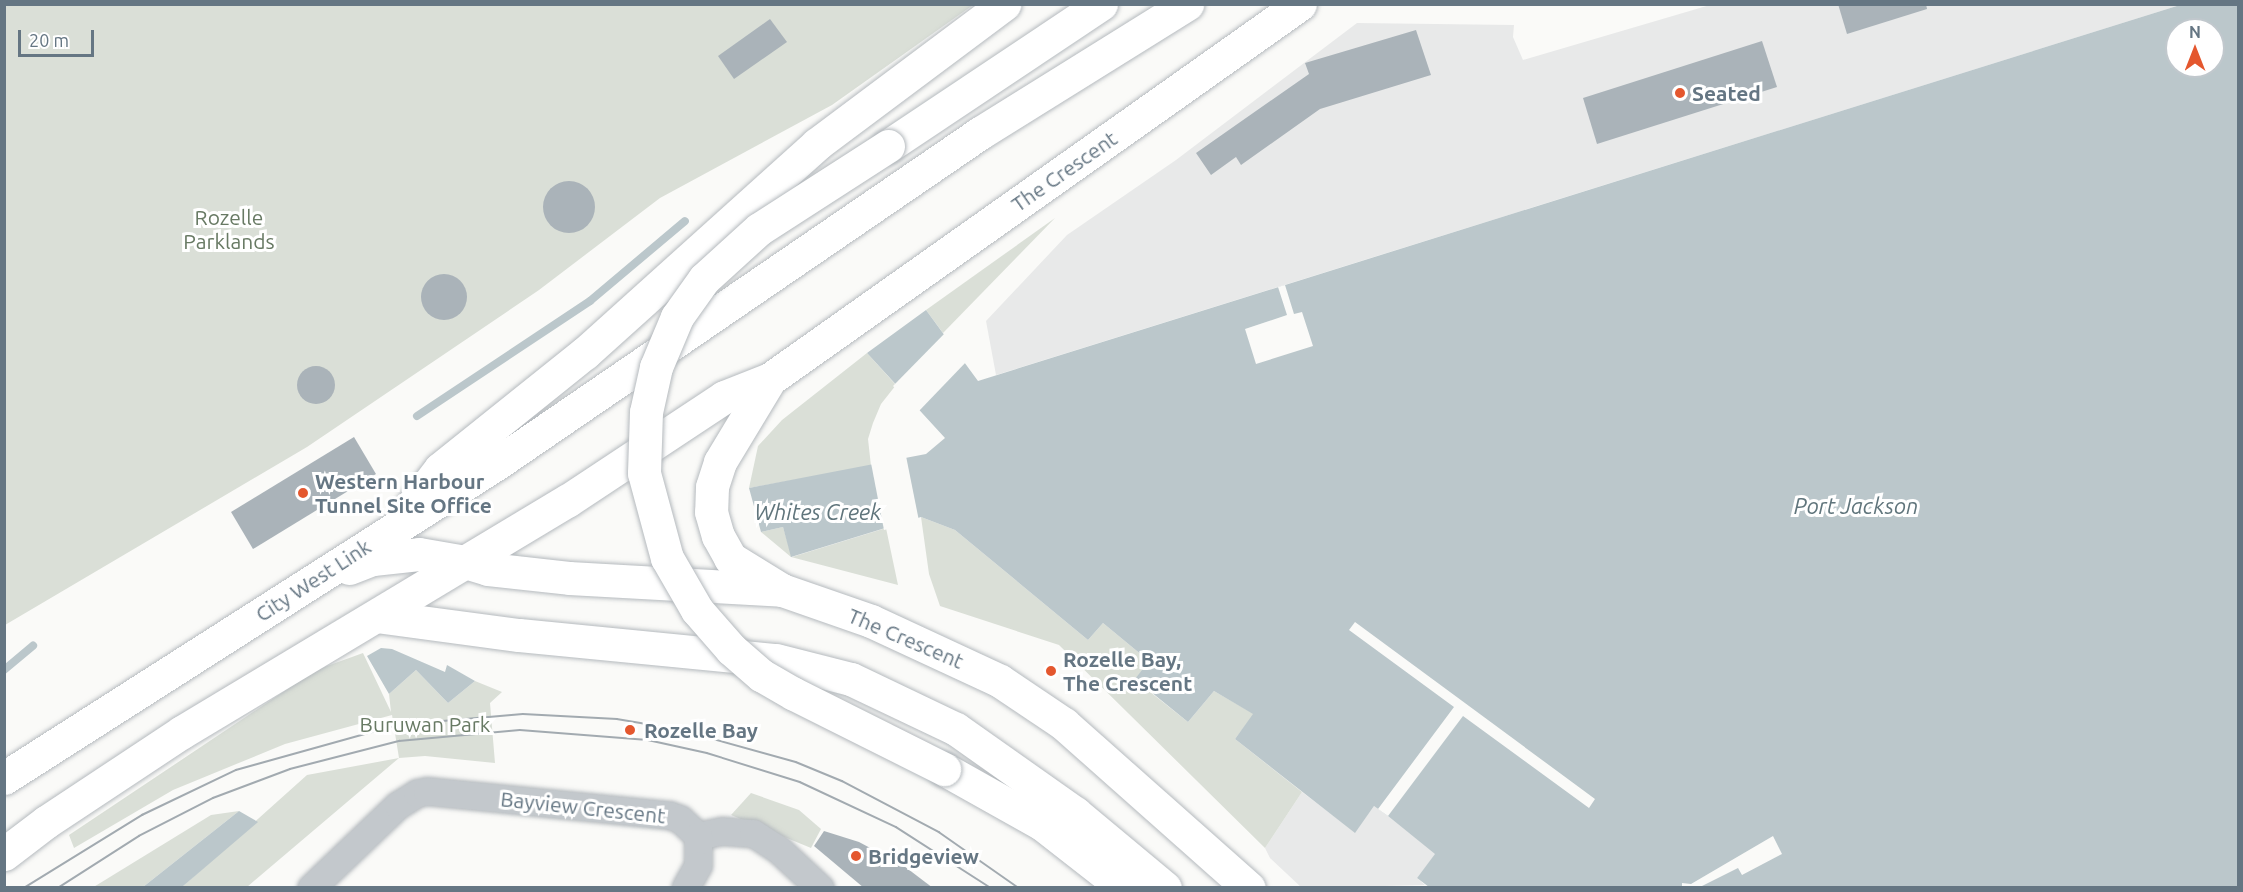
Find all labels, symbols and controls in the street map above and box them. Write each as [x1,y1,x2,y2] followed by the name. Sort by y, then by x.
[21,18,98,56] scale bar
[2165,18,2225,78] north arrow
[2189,23,2201,41] text: N
[29,30,69,50] text: 20 m
[1692,80,1761,106] place label: Seated
[1673,86,1687,100] marker: Seated
[1006,125,1122,217] street label: The Crescent
[183,204,275,254] park label: Rozelle Parklands
[315,468,492,518] place label: Western Harbour Tunnel Site Office
[296,486,310,500] marker: Western Harbour Tunnel Site Office
[1794,493,1918,519] water label: Port Jackson
[755,499,881,525] water label: Whites Creek
[251,533,375,627] street label: City West Link
[844,602,968,674] street label: The Crescent
[1063,646,1192,696] place label: Rozelle Bay, The Crescent
[1044,664,1058,678] marker: Rozelle Bay, The Crescent
[360,711,490,737] park label: Buruwan Park
[644,717,758,743] place label: Rozelle Bay
[621,721,639,739] marker: Rozelle Bay
[499,786,667,828] street label: Bayview Crescent
[868,843,979,869] place label: Bridgeview
[849,849,863,863] marker: Bridgeview

